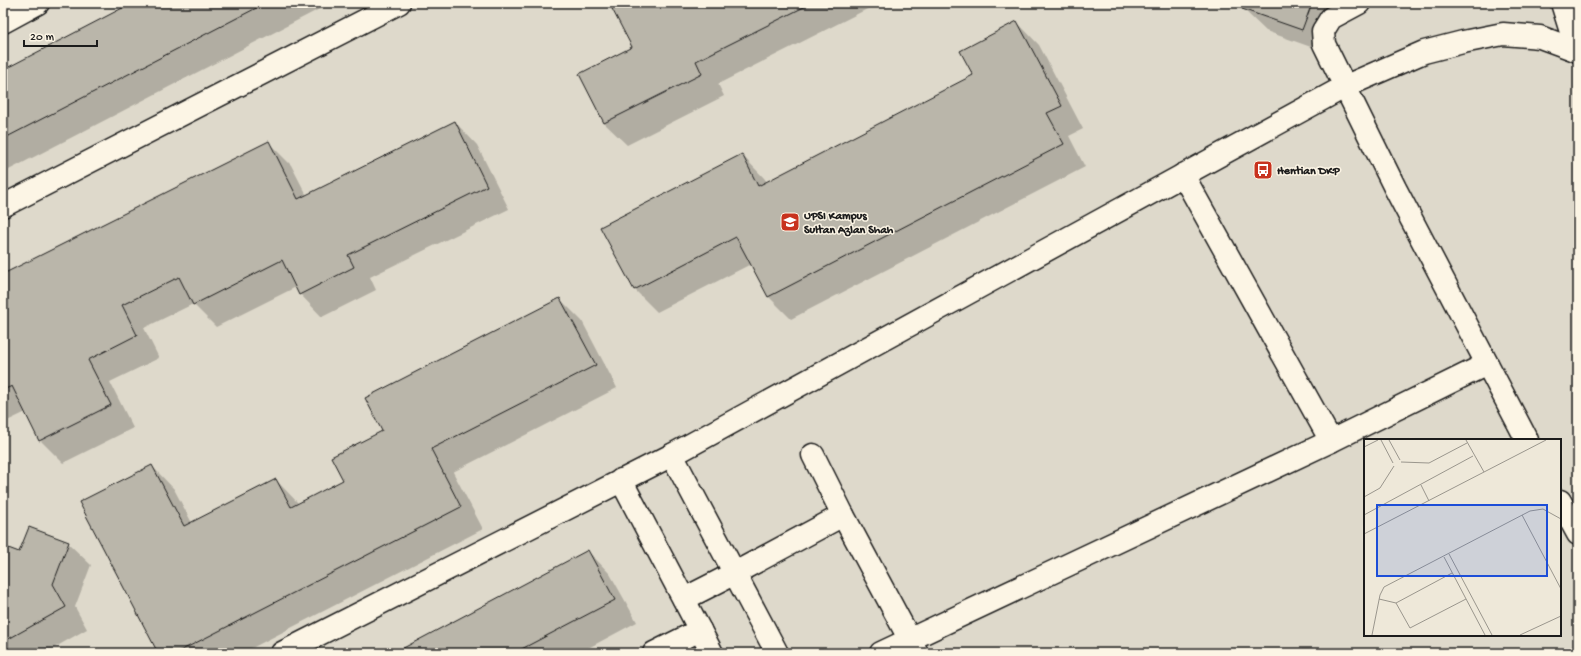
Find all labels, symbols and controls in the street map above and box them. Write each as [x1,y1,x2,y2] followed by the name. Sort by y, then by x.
[24,22,97,48] scale bar
[30,31,55,45] text: 20 m
[1252,159,1274,181] bus stop icon: Hentian DKP
[1277,165,1340,179] place label: Hentian DKP
[804,210,894,238] place label: UPSI Kampus Sultan Azlan Shah
[779,211,801,233] school or university icon: UPSI Kampus Sultan Azlan Shah
[1364,439,1561,636] inset map

